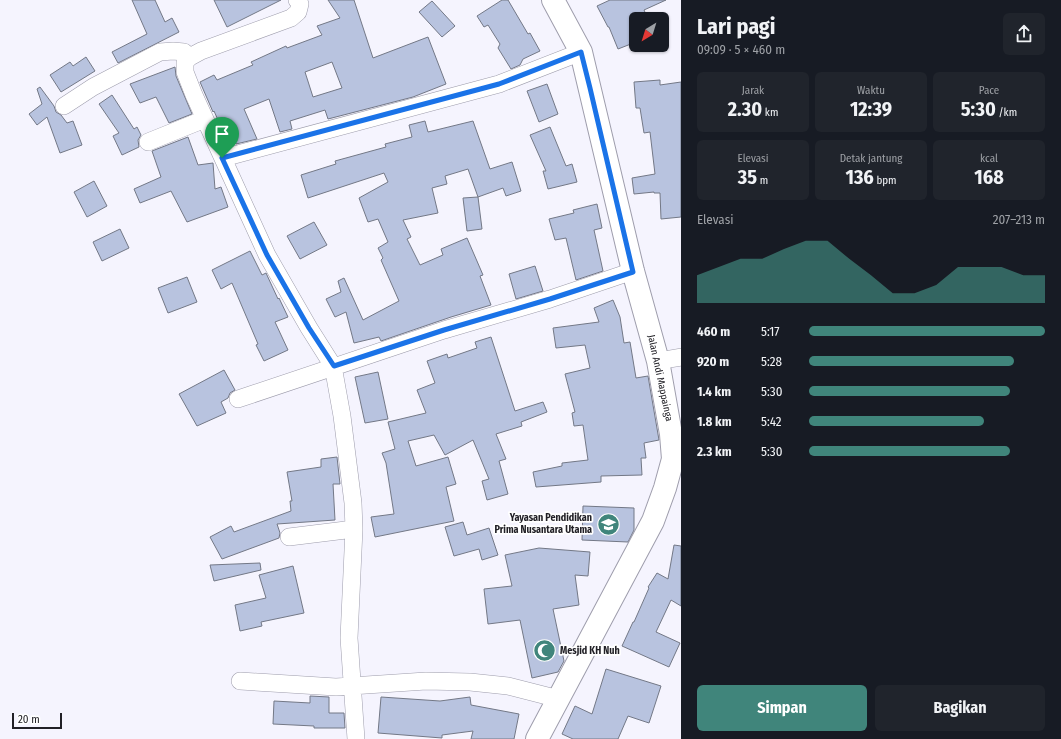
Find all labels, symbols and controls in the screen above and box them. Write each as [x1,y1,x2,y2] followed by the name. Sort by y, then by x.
[629,12,669,52] north arrow
[629,12,669,52] map controls
[697,13,776,40] text: Lari pagi
[1003,13,1045,55] button: share
[697,42,785,57] text: 09:09 · 5 × 460 m
[742,84,764,97] text: Jarak
[857,84,885,97] text: Waktu
[979,84,999,97] text: Pace
[728,97,762,121] text: 2.30
[850,97,892,121] text: 12:39
[961,97,996,121] text: 5:30
[762,106,778,119] text: km
[996,106,1017,119] text: /km
[205,117,239,158] pin
[211,123,233,145] icon: arrive
[738,152,768,165] text: Elevasi
[840,152,902,165] text: Detak jantung
[980,152,998,165] text: kcal
[738,165,757,189] text: 35
[845,165,874,189] text: 136
[974,165,1004,189] text: 168
[757,174,768,187] text: m
[874,174,897,187] text: bpm
[697,212,733,227] text: Elevasi
[993,212,1045,227] text: 207–213 m
[697,324,730,339] text: 460 m
[761,324,780,339] text: 5:17
[645,334,675,422] street label: Jalan Andi Mappainga
[697,354,729,369] text: 920 m
[761,354,782,369] text: 5:28
[697,384,731,399] text: 1.4 km
[761,384,782,399] text: 5:30
[697,414,732,429] text: 1.8 km
[761,414,782,429] text: 5:42
[697,444,732,459] text: 2.3 km
[761,444,782,459] text: 5:30
[595,511,621,537] school or university icon: Yayasan Pendidikan Prima Nusantara Utama
[494,512,592,536] place label: Yayasan Pendidikan Prima Nusantara Utama
[531,638,557,664] mosque icon: Mesjid KH Nuh
[560,645,620,657] place label: Mesjid KH Nuh
[697,685,867,731] button: Simpan
[875,685,1045,731] button: Bagikan
[12,711,62,730] scale bar
[18,713,40,726] text: 20 m

